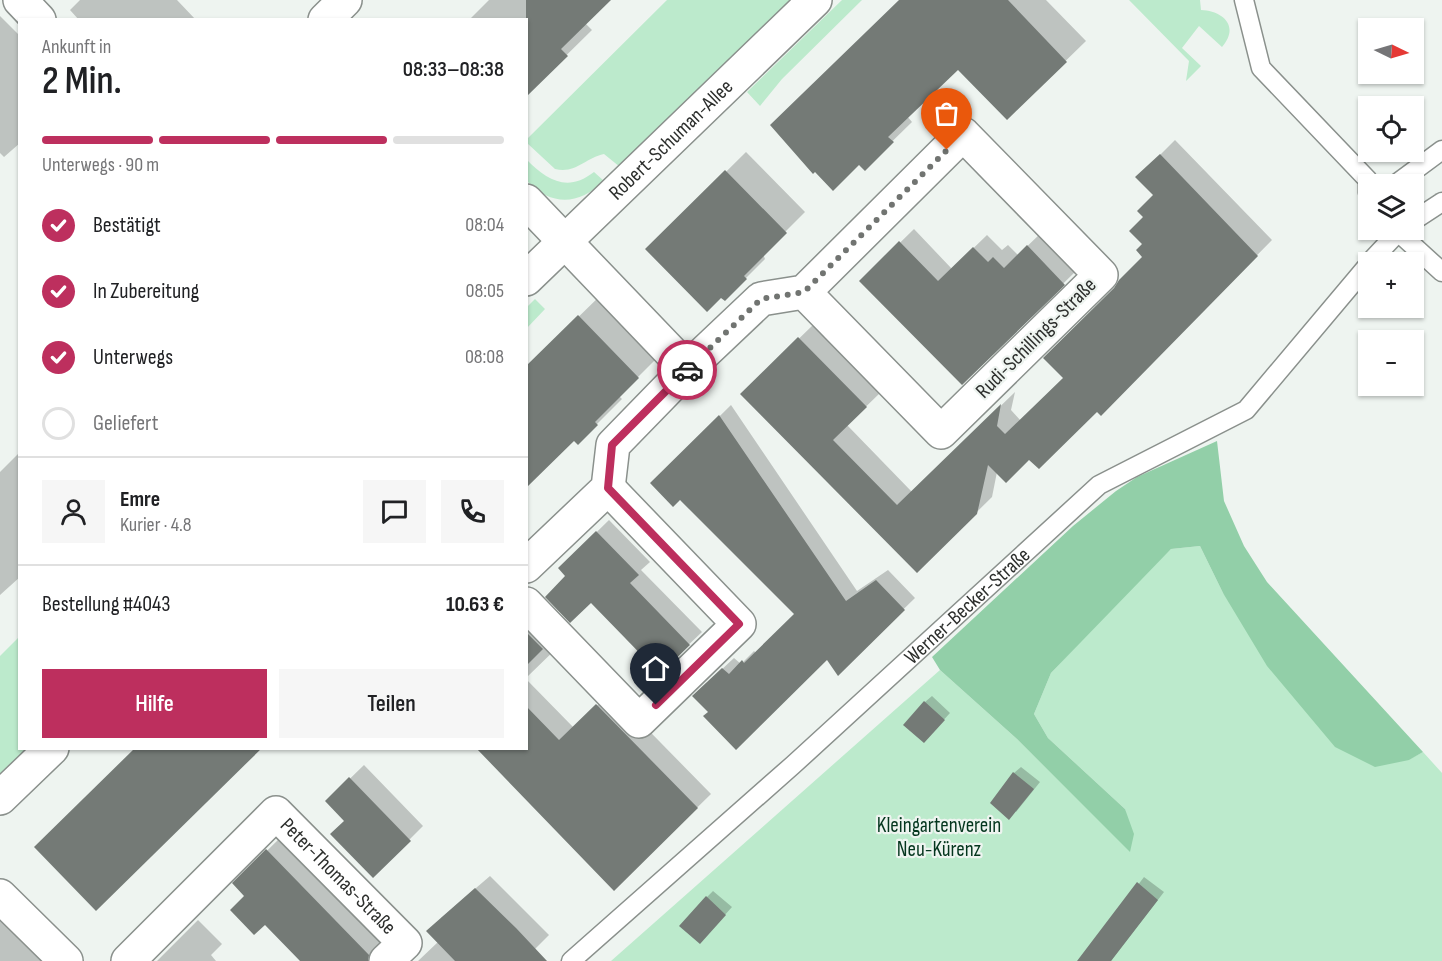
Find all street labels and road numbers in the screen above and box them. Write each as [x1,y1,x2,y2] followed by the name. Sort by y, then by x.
[603,74,738,205] street label: Robert-Schuman-Allee
[971,273,1101,403] street label: Rudi-Schillings-Straße
[899,542,1035,669] street label: Werner-Becker-Straße
[275,813,402,939] street label: Peter-Thomas-Straße

